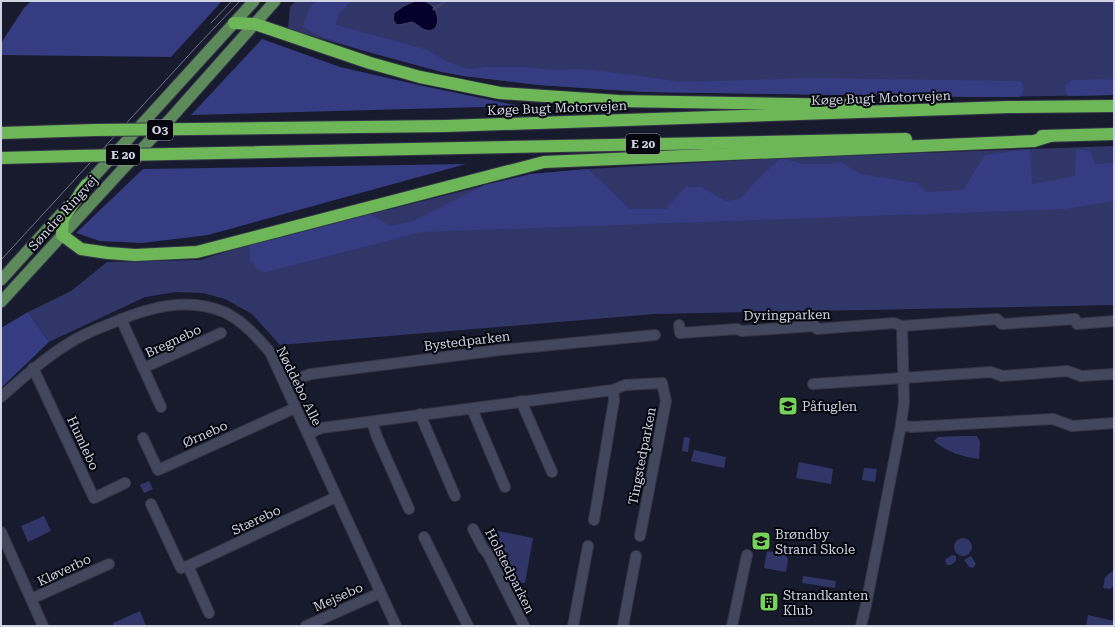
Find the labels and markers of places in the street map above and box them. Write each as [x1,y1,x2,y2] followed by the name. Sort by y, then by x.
[777,395,799,417] school or university icon: Påfuglen
[802,399,858,414] place label: Påfuglen
[775,527,855,557] place label: Brøndby Strand Skole
[750,530,772,552] school or university icon: Brøndby Strand Skole
[783,588,869,618] place label: Strandkanten Klub
[758,591,780,613] building icon: Strandkanten Klub

